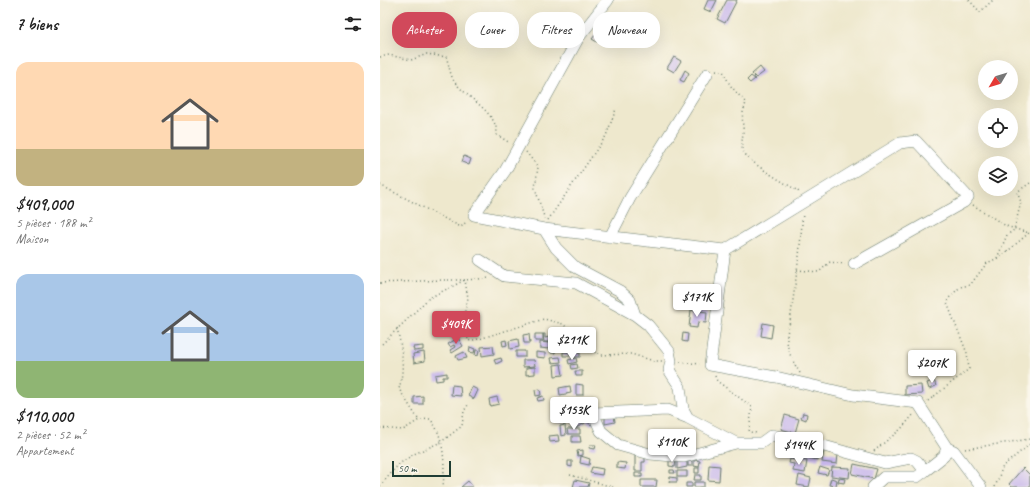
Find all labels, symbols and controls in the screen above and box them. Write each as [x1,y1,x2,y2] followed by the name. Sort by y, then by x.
[392,12,457,48] chip: Acheter
[465,12,519,48] chip: Louer
[527,12,585,48] chip: Filtres
[593,12,660,48] chip: Nouveau
[342,13,364,35] icon: filters
[16,14,58,35] text: 7 biens
[978,60,1018,100] north arrow
[978,60,1018,196] map controls
[154,88,226,160] icon: home
[978,108,1018,148] button: locate
[978,156,1018,196] button: layers
[16,194,73,215] text: $409,000
[16,215,91,231] text: 5 pièces · 188 m²
[16,231,48,247] text: Maison
[669,284,725,318] pin: $171K
[682,289,712,305] text: $171K
[154,300,226,372] icon: home
[428,311,484,345] pin: $409K
[441,316,471,332] text: $409K
[544,327,600,361] pin: $211K
[557,332,587,348] text: $211K
[904,350,960,384] pin: $207K
[917,355,947,371] text: $207K
[546,397,602,431] pin: $153K
[559,402,589,418] text: $153K
[16,406,73,427] text: $110,000
[16,427,85,443] text: 2 pièces · 52 m²
[644,429,700,463] pin: $110K
[771,432,827,466] pin: $144K
[657,434,687,450] text: $110K
[784,437,814,453] text: $144K
[16,443,74,459] text: Appartement
[392,459,451,478] scale bar
[398,461,417,475] text: 50 m

